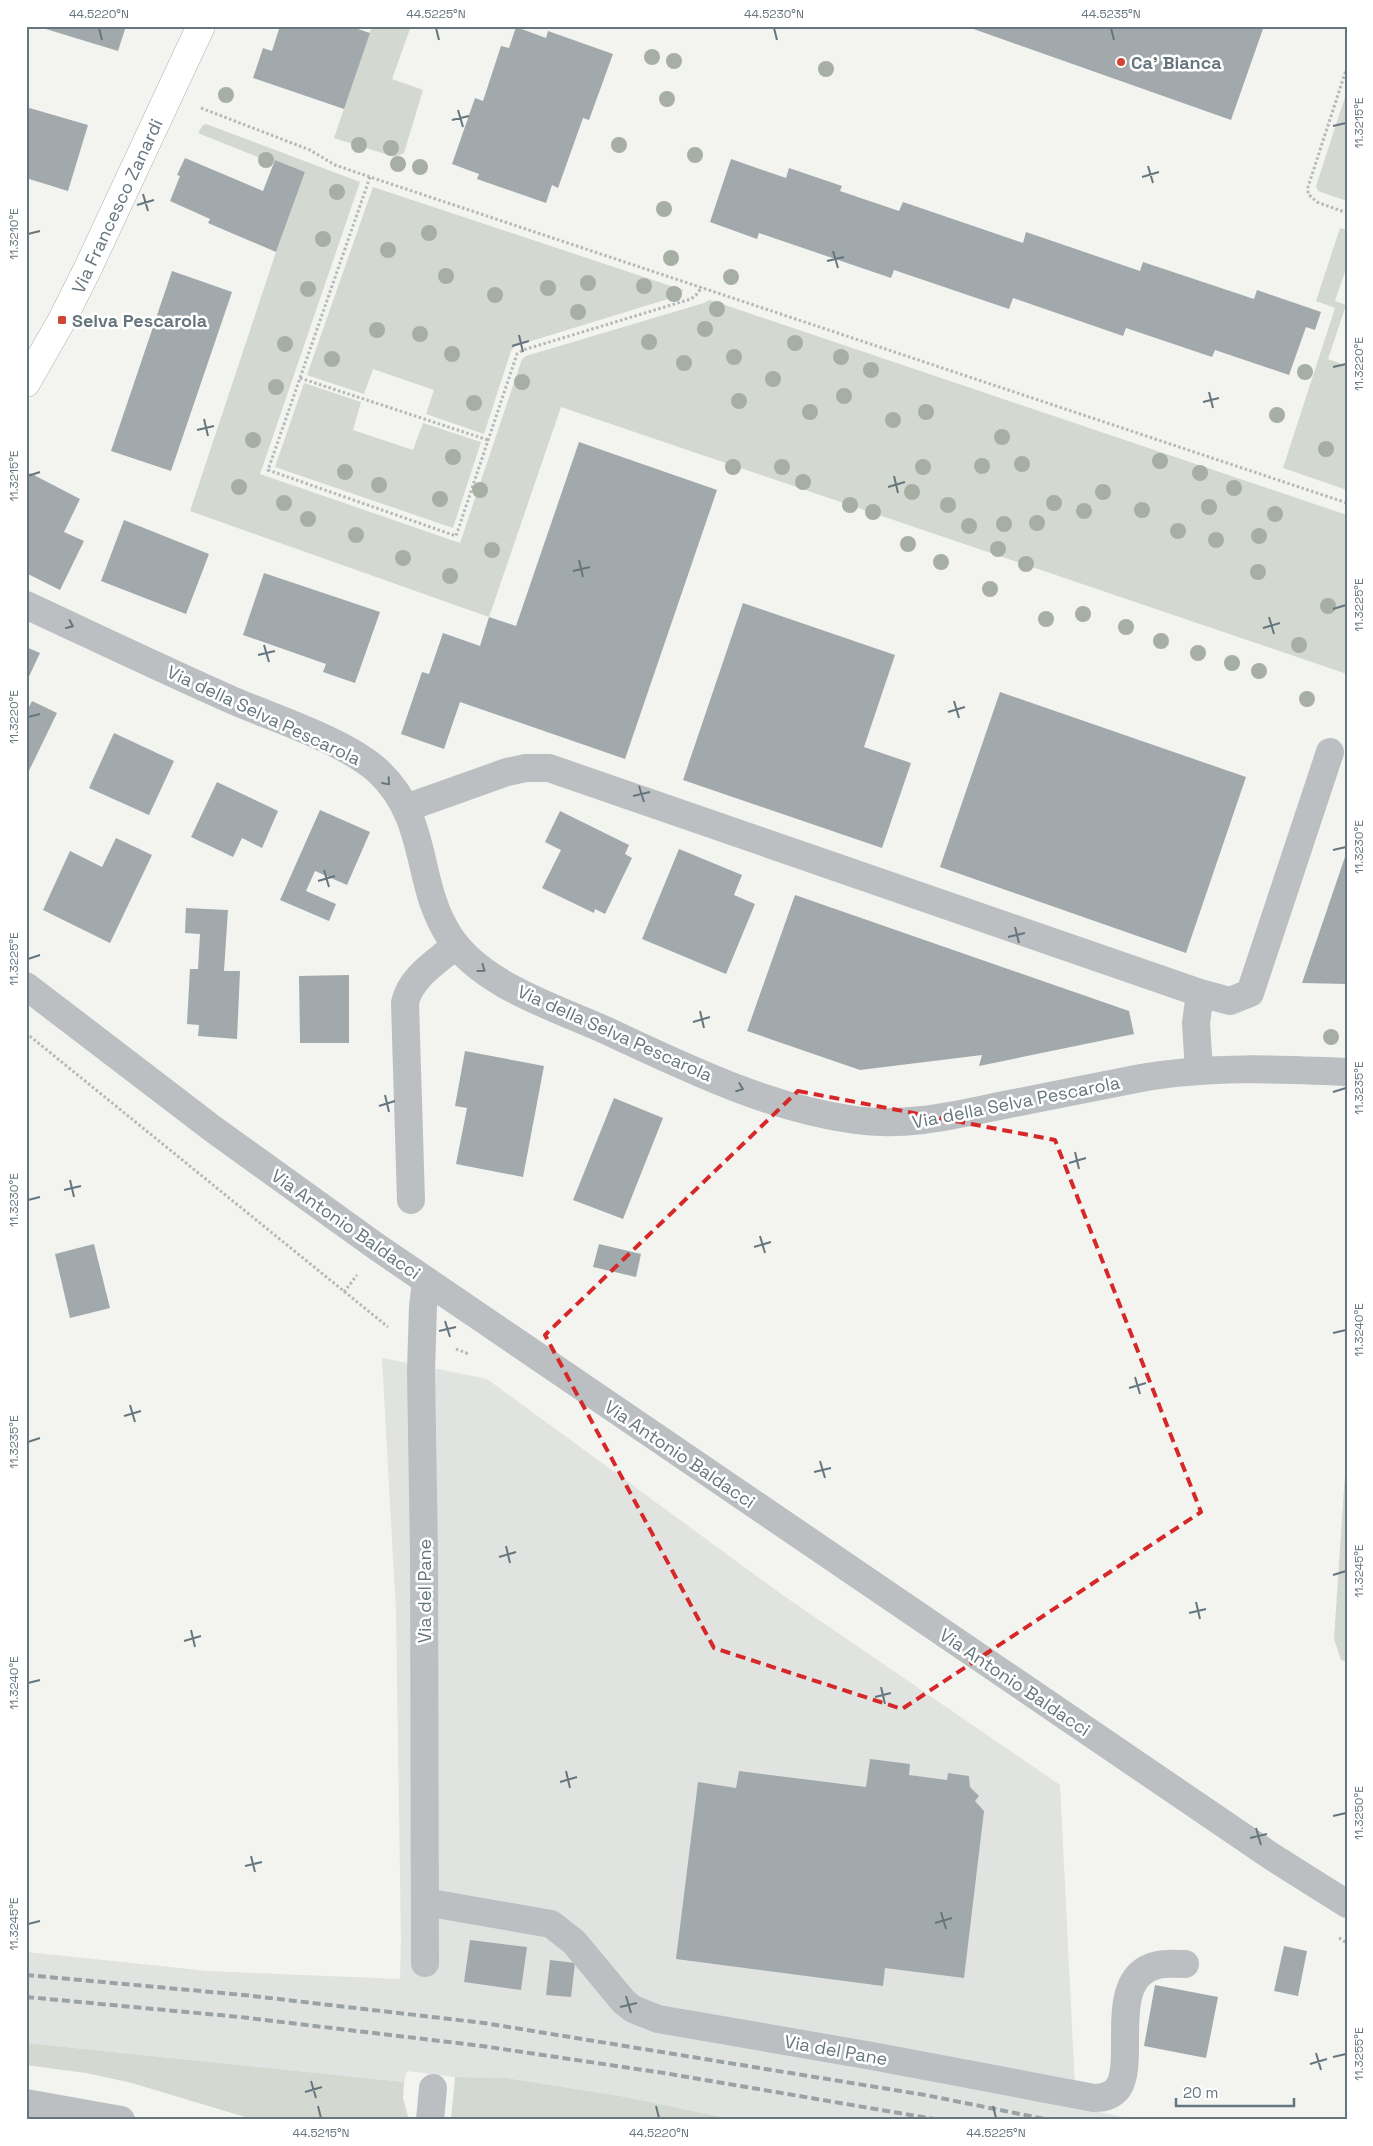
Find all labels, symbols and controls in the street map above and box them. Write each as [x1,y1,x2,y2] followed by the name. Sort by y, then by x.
[69,6,129,22] text: 44.5220°N
[406,6,466,22] text: 44.5225°N
[744,6,804,22] text: 44.5230°N
[1081,6,1141,22] text: 44.5235°N
[1131,51,1222,74] place label: Ca' Bianca
[1115,56,1127,68] marker: Ca' Bianca
[1351,97,1367,149] text: 11.3215°E
[66,115,168,297] street label: Via Francesco Zanardi
[6,208,22,260] text: 11.3210°E
[72,309,208,332] place label: Selva Pescarola
[56,314,68,326] marker: Selva Pescarola
[1351,337,1367,391] text: 11.3220°E
[6,450,22,502] text: 11.3215°E
[1351,578,1367,632] text: 11.3225°E
[65,619,74,629] one-way arrow
[163,660,365,770] street label: Via della Selva Pescarola
[6,690,22,744] text: 11.3220°E
[381,776,390,785] one-way arrow
[1351,820,1367,874] text: 11.3230°E
[6,932,22,986] text: 11.3225°E
[476,963,486,972] one-way arrow
[514,980,716,1086] street label: Via della Selva Pescarola
[1351,1061,1367,1115] text: 11.3235°E
[910,1071,1122,1133] street label: Via della Selva Pescarola
[735,1082,744,1092] one-way arrow
[267,1164,425,1284] street label: Via Antonio Baldacci
[6,1173,22,1227] text: 11.3230°E
[1351,1303,1367,1357] text: 11.3240°E
[600,1395,760,1513] street label: Via Antonio Baldacci
[6,1415,22,1469] text: 11.3235°E
[413,1539,436,1643] street label: Via del Pane
[1351,1544,1367,1598] text: 11.3245°E
[935,1623,1095,1741] street label: Via Antonio Baldacci
[6,1656,22,1710] text: 11.3240°E
[1351,1786,1367,1840] text: 11.3250°E
[6,1897,22,1951] text: 11.3245°E
[1351,2027,1367,2081] text: 11.3255°E
[783,2030,889,2070] street label: Via del Pane
[1176,2076,1293,2108] scale bar
[1183,2083,1218,2102] text: 20 m
[292,2125,350,2141] text: 44.5215°N
[629,2125,689,2141] text: 44.5220°N
[966,2125,1026,2141] text: 44.5225°N

